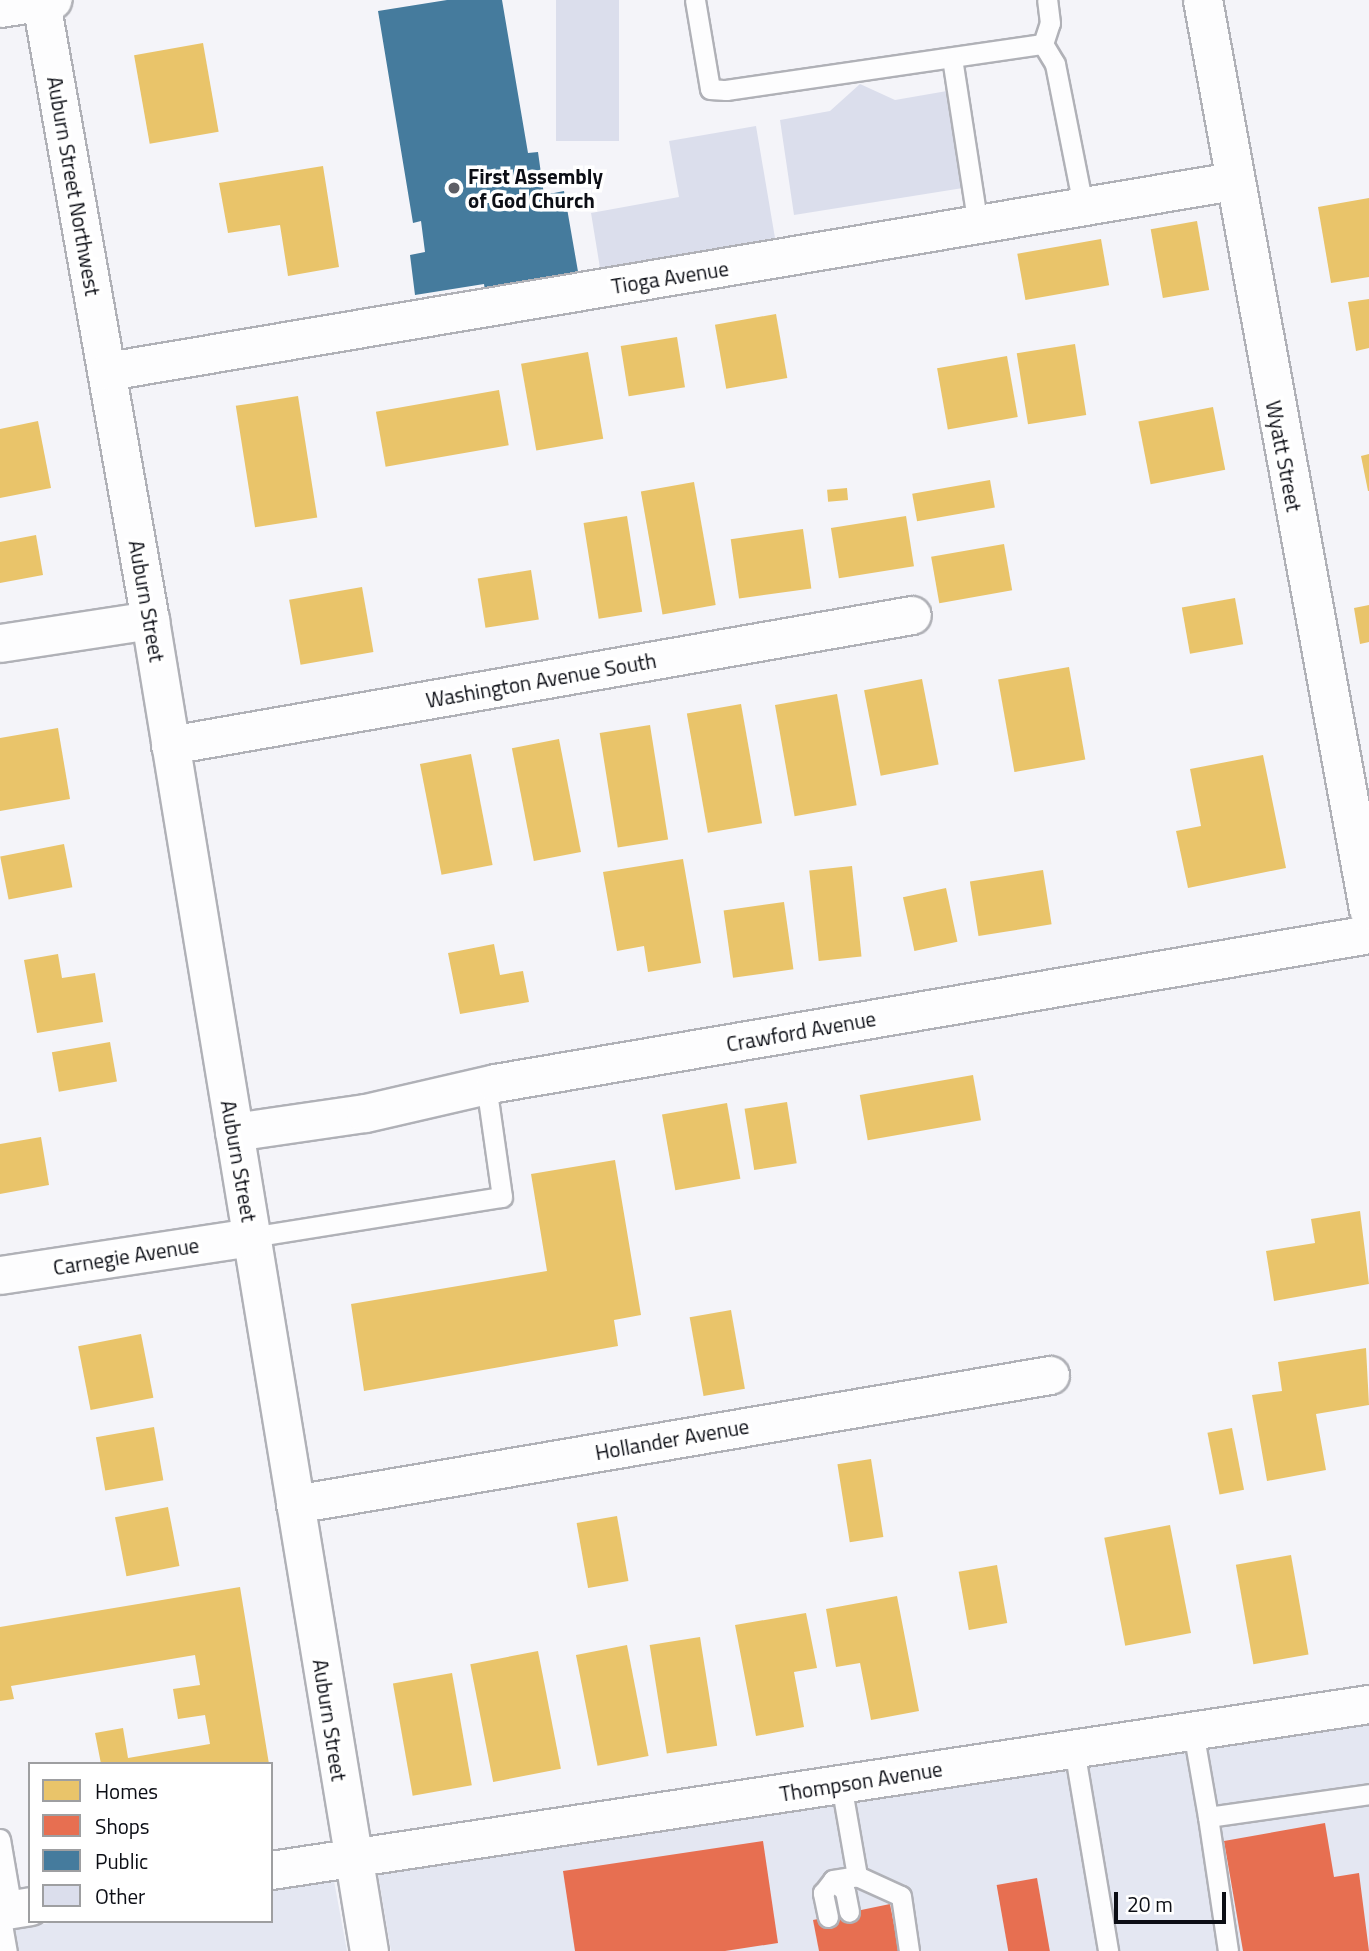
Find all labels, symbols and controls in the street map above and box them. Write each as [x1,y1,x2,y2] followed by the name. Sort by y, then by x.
[42,74,106,298] street label: Auburn Street Northwest
[468,163,603,213] place label: First Assembly of God Church
[446,180,462,196] marker: First Assembly of God Church
[610,255,730,299] street label: Tioga Avenue
[1261,398,1307,514] street label: Wyatt Street
[124,538,170,664] street label: Auburn Street
[424,647,658,713] street label: Washington Avenue South
[724,1005,878,1057] street label: Crawford Avenue
[216,1098,262,1224] street label: Auburn Street
[51,1232,201,1280] street label: Carnegie Avenue
[593,1413,751,1465] street label: Hollander Avenue
[308,1657,352,1783] street label: Auburn Street
[778,1756,944,1806] street label: Thompson Avenue
[28,1762,273,1923] legend
[95,1775,158,1807] text: Homes
[95,1810,150,1842] text: Shops
[95,1845,148,1877] text: Public
[1117,1878,1229,1922] scale bar
[95,1880,145,1912] text: Other
[1127,1888,1173,1920] text: 20 m

